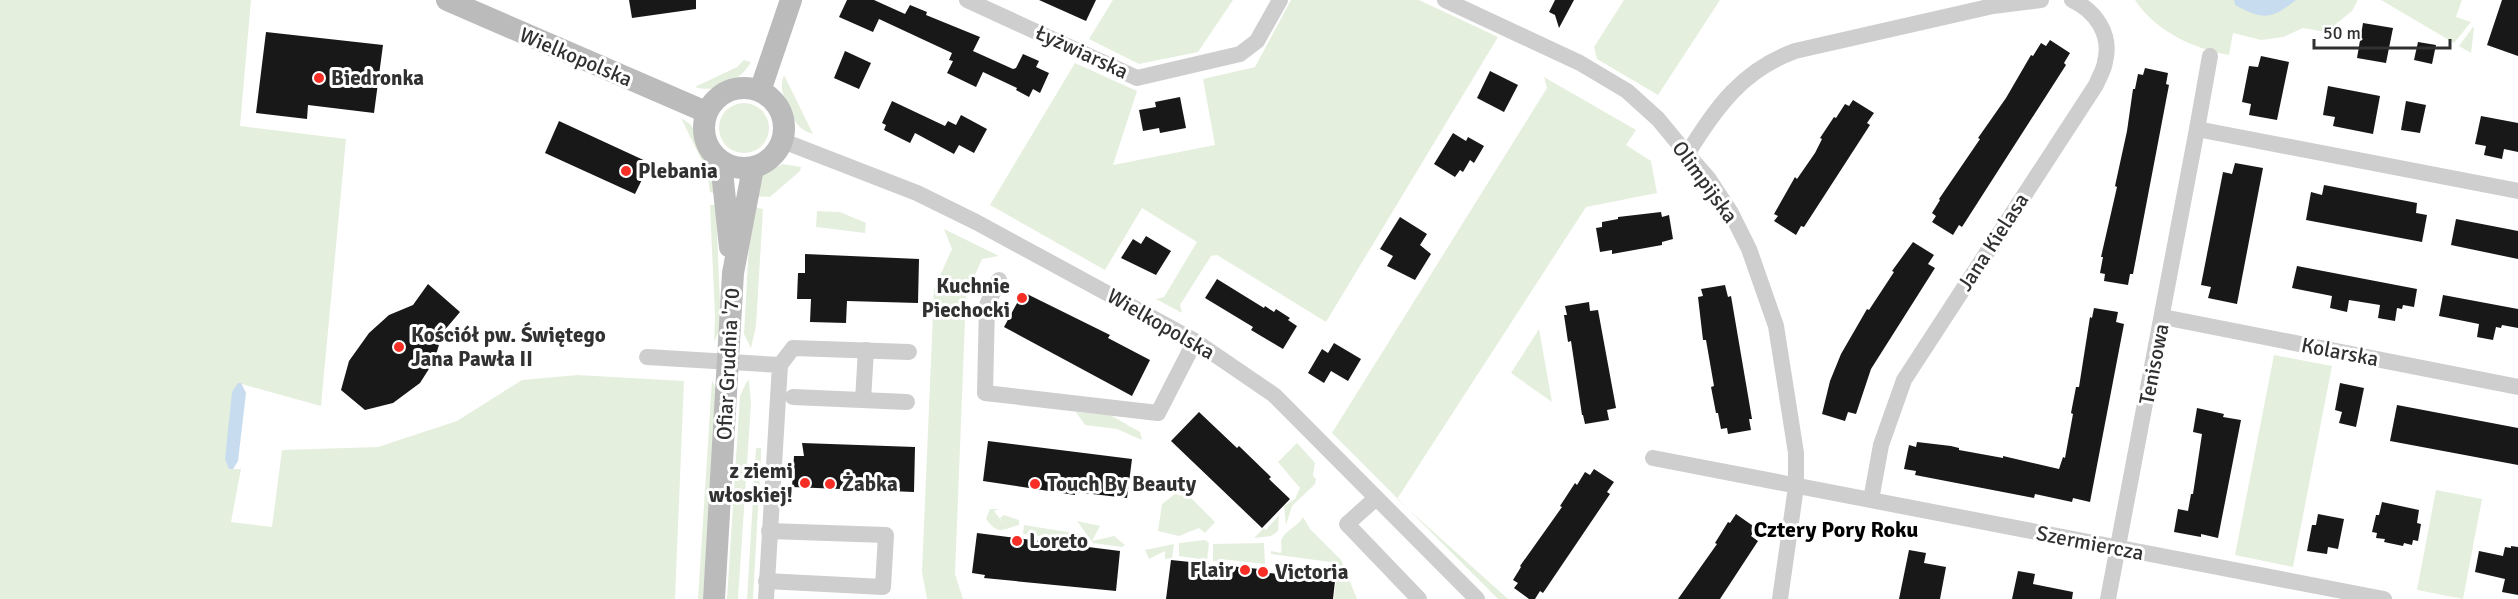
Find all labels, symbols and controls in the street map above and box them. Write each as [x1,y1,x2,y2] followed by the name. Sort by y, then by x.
[2314,12,2450,50] scale bar
[1032,19,1132,85] street label: Łyżwiarska
[516,22,636,92] street label: Wielkopolska
[2323,22,2361,44] text: 50 m
[331,65,424,91] place label: Biedronka
[312,71,326,85] marker: Biedronka
[1666,136,1744,228] street label: Olimpijska
[638,158,718,184] place label: Plebania
[619,164,633,178] marker: Plebania
[1952,188,2034,296] street label: Jana Kielasa
[922,273,1010,323] place label: Kuchnie Piechocki
[1103,283,1219,365] street label: Wielkopolska
[711,287,745,441] street label: Ofiar Grudnia '70
[1015,291,1029,305] marker: Kuchnie Piechocki
[411,321,606,372] place label: Kościół pw. Świętego Jana Pawła II
[2133,321,2175,407] street label: Tenisowa
[2299,332,2381,372] street label: Kolarska
[392,340,406,354] marker: Kościół pw. Świętego Jana Pawła II
[709,458,793,508] place label: z ziemi włoskiej!
[842,471,898,497] place label: Żabka
[1047,471,1197,497] place label: Touch By Beauty
[798,476,812,490] marker: z ziemi włoskiej!
[823,477,837,491] marker: Żabka
[1028,477,1042,491] marker: Touch By Beauty
[1754,516,1918,543] district label: Cztery Pory Roku
[2034,520,2146,566] street label: Szermiercza
[1029,528,1088,554] place label: Loreto
[1010,534,1024,548] marker: Loreto
[1190,557,1234,583] place label: Flair
[1275,559,1349,585] place label: Victoria
[1238,563,1252,577] marker: Flair
[1256,565,1270,579] marker: Victoria

